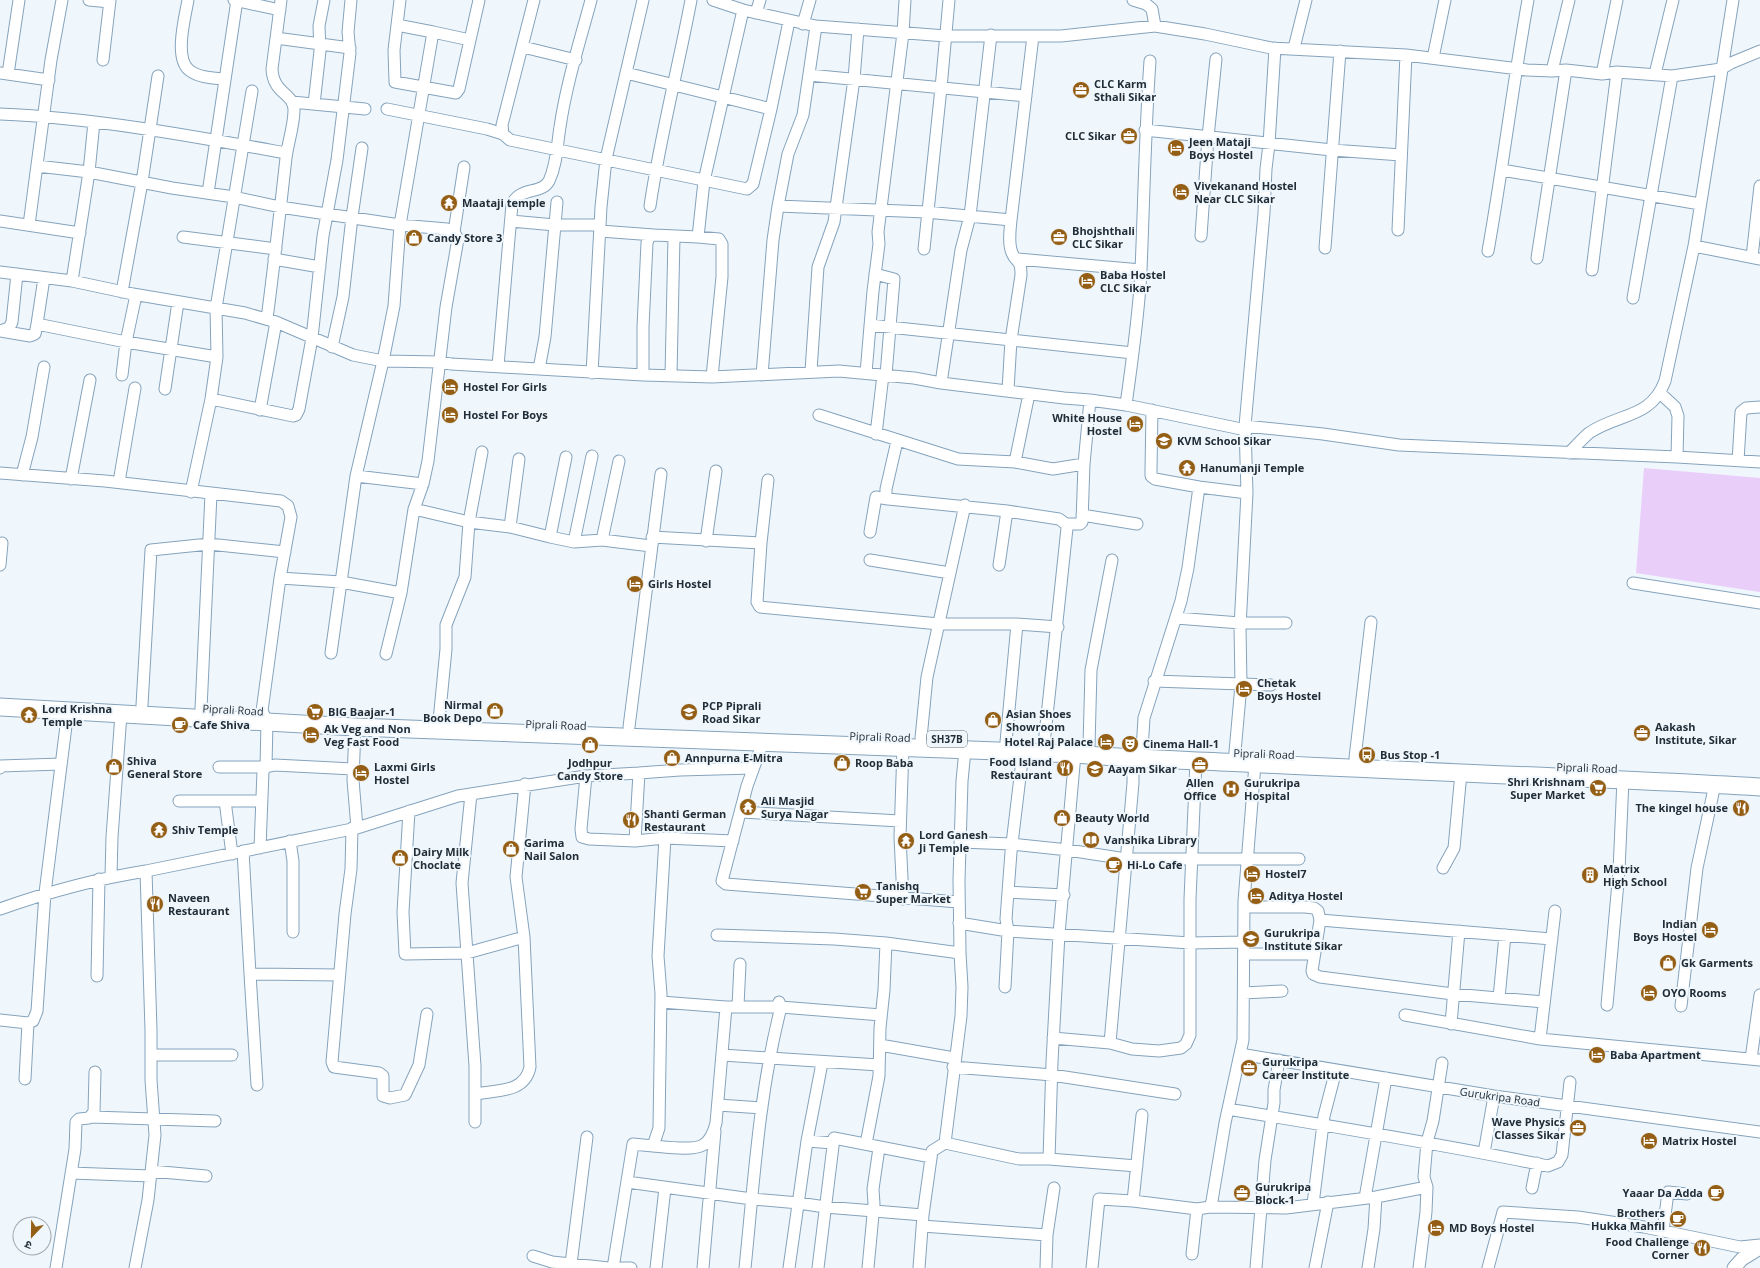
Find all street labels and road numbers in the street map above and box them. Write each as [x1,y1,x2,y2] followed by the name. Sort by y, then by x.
[202,700,264,719] street label: Piprali Road
[525,716,587,733] street label: Piprali Road
[849,728,911,745] street label: Piprali Road
[927,731,967,747] road number: SH37B
[1233,745,1295,762] street label: Piprali Road
[1556,759,1618,776] street label: Piprali Road
[1459,1083,1541,1110] street label: Gurukripa Road

